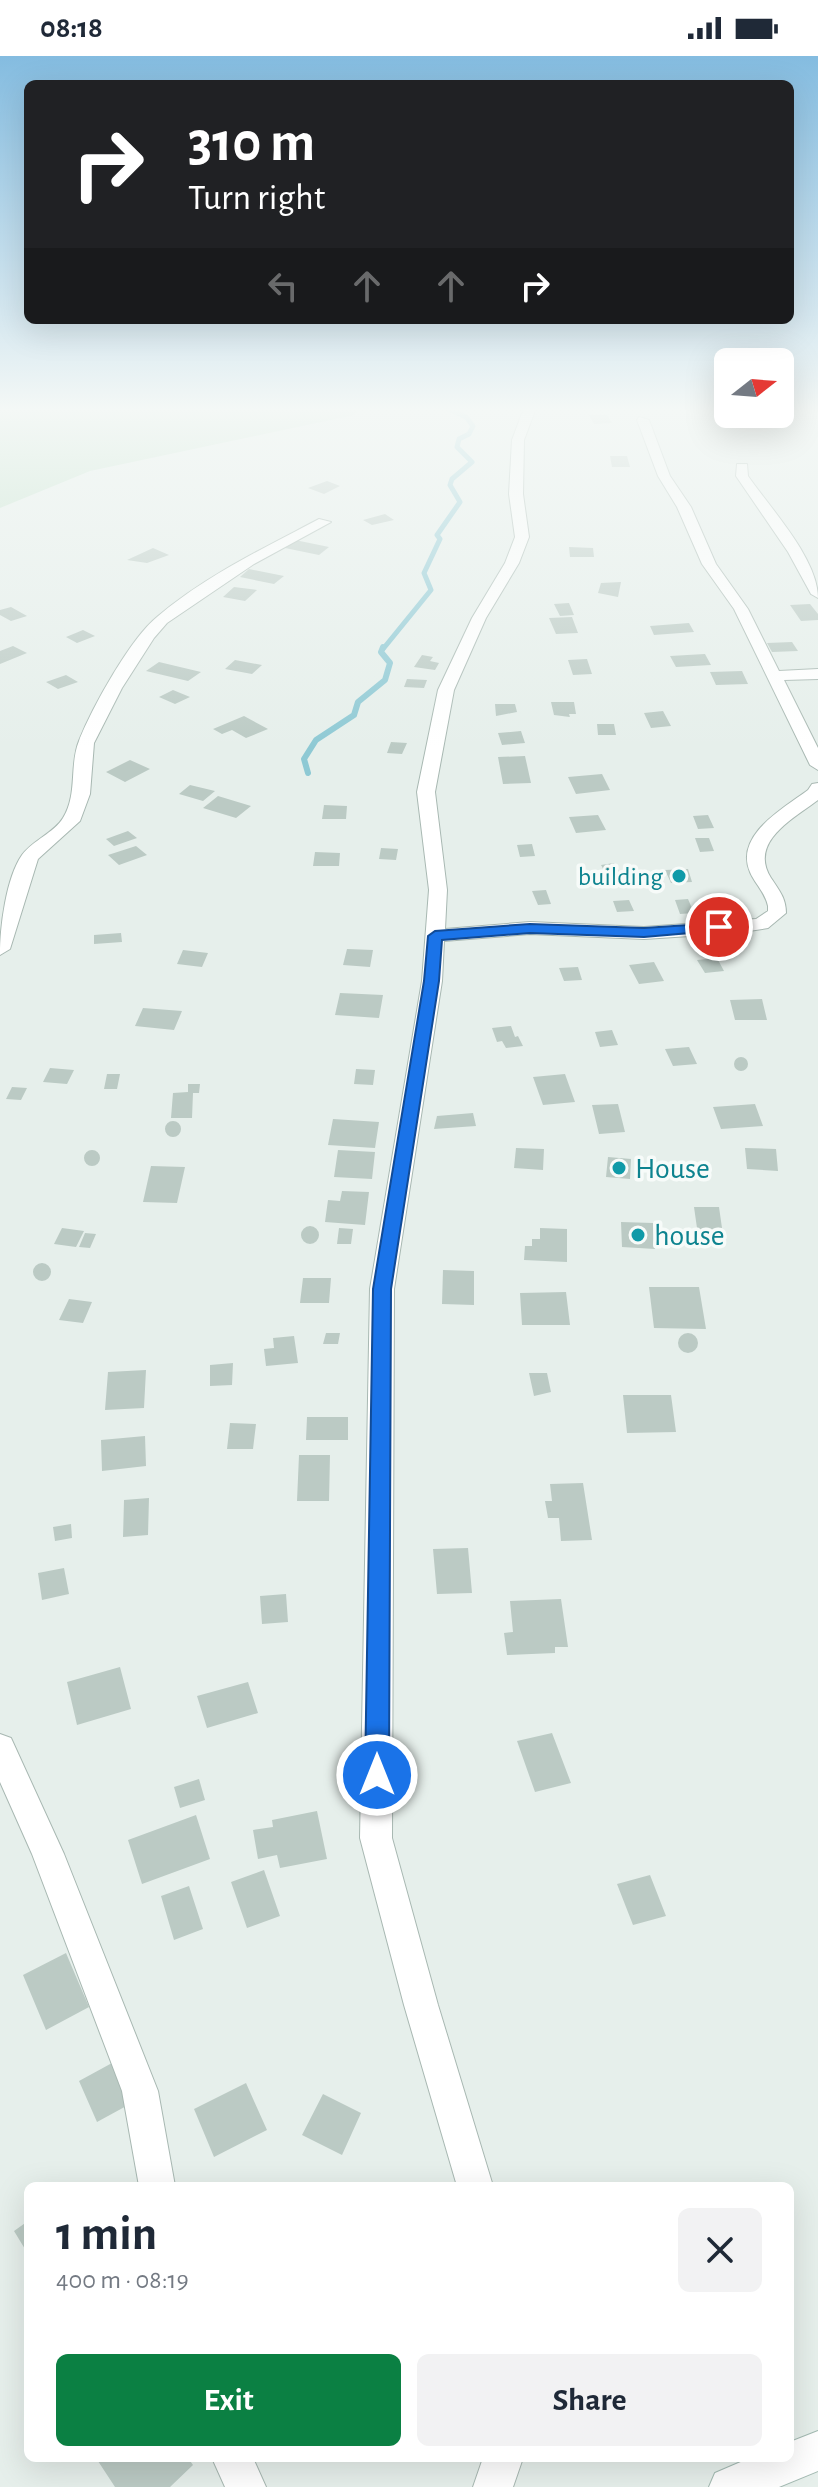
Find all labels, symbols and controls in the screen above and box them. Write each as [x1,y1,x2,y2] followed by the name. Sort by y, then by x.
[40,13,103,43] text: 08:18
[56,112,160,216] icon: right
[188,115,315,171] text: 310 m
[188,180,325,216] text: Turn right
[261,264,305,308] icon: left
[345,264,389,308] icon: ahead
[429,264,473,308] icon: ahead
[513,264,557,308] icon: right
[714,348,794,428] north arrow
[714,348,794,428] map controls
[578,864,663,890] place label: building
[670,867,688,885] marker: building
[685,893,753,961] pin
[697,905,741,949] icon: arrive
[635,1154,710,1184] place label: House
[610,1159,628,1177] marker: House
[654,1221,725,1251] place label: house
[629,1226,647,1244] marker: house
[335,1733,419,1817] position arrow
[678,2208,762,2292] button: close
[56,2211,157,2259] text: 1 min
[56,2267,189,2293] text: 400 m · 08:19
[56,2354,401,2446] button: Exit
[417,2354,762,2446] button: Share

